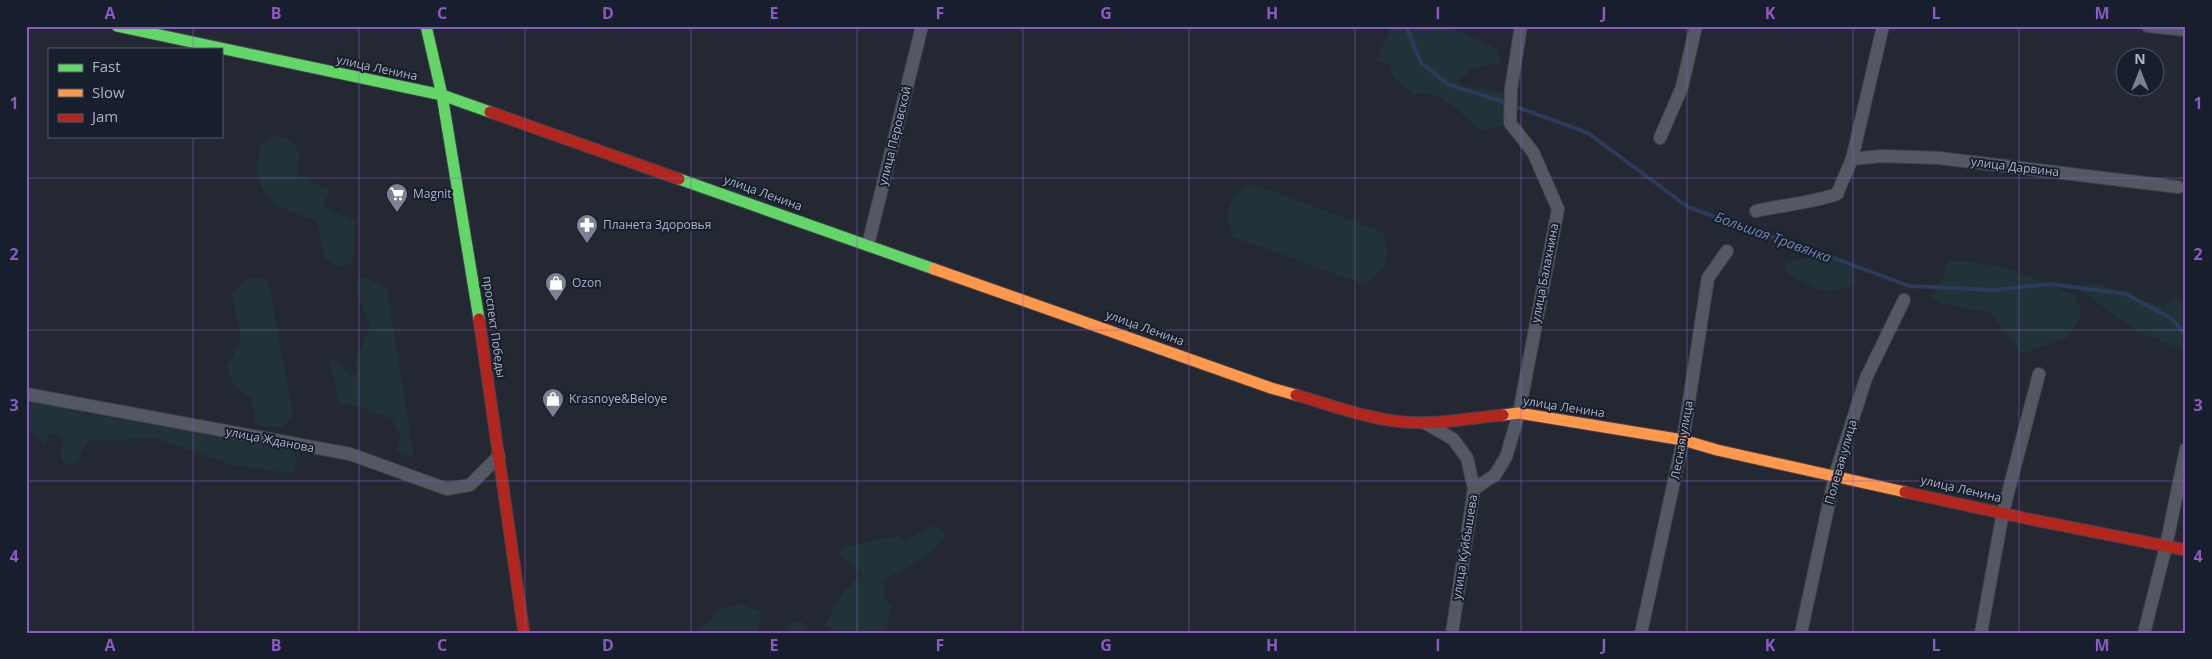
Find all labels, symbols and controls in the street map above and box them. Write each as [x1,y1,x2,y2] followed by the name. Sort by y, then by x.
[104,2,116,24] text: A
[271,2,281,24] text: B
[437,2,447,24] text: C
[602,2,614,24] text: D
[770,2,779,24] text: E
[936,2,944,24] text: F
[1100,2,1112,24] text: G
[1266,2,1278,24] text: H
[1435,2,1441,24] text: I
[1599,2,1607,24] text: J
[1765,2,1776,24] text: K
[1931,2,1941,24] text: L
[2094,2,2110,24] text: M
[48,48,222,138] legend
[2114,48,2164,98] north arrow
[2134,49,2146,68] text: N
[335,51,419,84] street label: улица Ленина
[92,56,121,76] text: Fast
[92,82,125,102] text: Slow
[874,85,915,187] street label: улица Перовской
[9,92,19,114] text: 1
[2193,92,2203,114] text: 1
[90,106,118,126] text: Jam
[1970,153,2060,180] street label: улица Дарвина
[722,170,805,215] street label: улица Ленина
[385,182,409,213] supermarket icon: Magnit
[413,185,452,202] place label: Magnit
[1712,207,1834,266] water label: Большая Травянка
[575,213,599,244] pharmacy icon: Планета Здоровья
[603,216,711,233] place label: Планета Здоровья
[1527,222,1563,324] street label: улица Балахнина
[9,243,19,265] text: 2
[2193,243,2203,265] text: 2
[544,271,568,302] shop icon: Ozon
[572,274,602,291] place label: Ozon
[479,275,510,379] street label: проспект Победы
[1104,305,1187,350] street label: улица Ленина
[541,387,565,418] shop icon: Krasnoye&Beloye
[569,390,667,407] place label: Krasnoye&Beloye
[1522,392,1606,421] street label: улица Ленина
[9,394,19,416] text: 3
[2193,394,2203,416] text: 3
[1666,399,1697,481] street label: Лесная улица
[1820,417,1861,506] street label: Полевая улица
[224,423,316,456] street label: улица Жданова
[1919,471,2003,506] street label: улица Ленина
[1448,493,1481,601] street label: улица Куйбышева
[9,545,19,567] text: 4
[2193,545,2203,567] text: 4
[104,634,116,656] text: A
[271,634,281,656] text: B
[437,634,447,656] text: C
[602,634,614,656] text: D
[770,634,779,656] text: E
[936,634,944,656] text: F
[1100,634,1112,656] text: G
[1266,634,1278,656] text: H
[1435,634,1441,656] text: I
[1599,634,1607,656] text: J
[1765,634,1776,656] text: K
[1931,634,1941,656] text: L
[2094,634,2110,656] text: M

